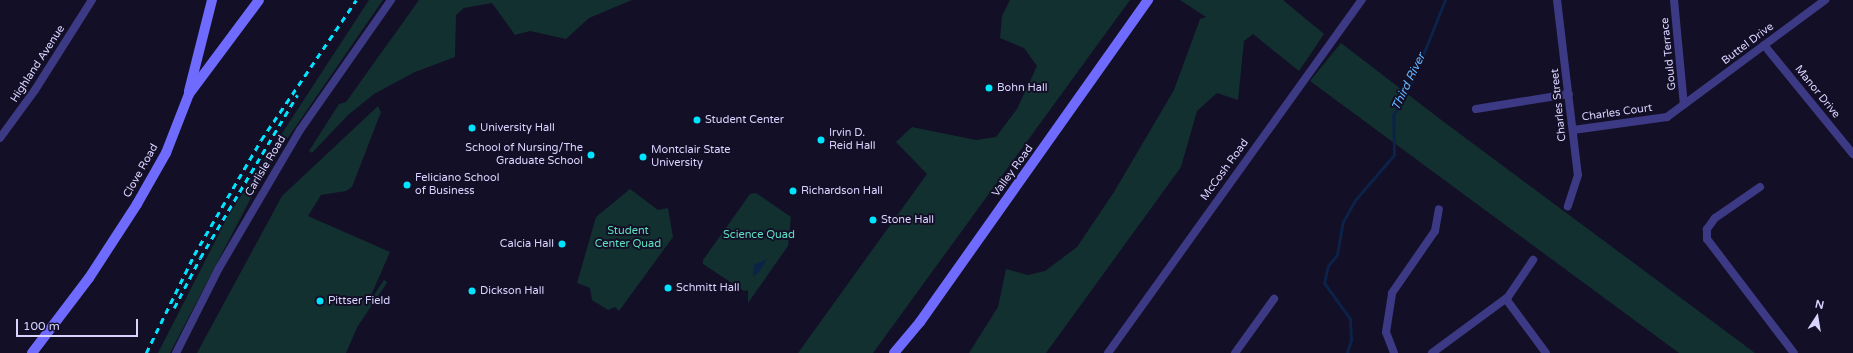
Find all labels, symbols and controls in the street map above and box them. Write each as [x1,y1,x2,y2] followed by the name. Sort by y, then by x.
[1659,17,1679,91] street label: Gould Terrace
[1719,20,1777,68] street label: Buttel Drive
[8,23,68,105] street label: Highland Avenue
[1389,51,1429,113] water label: Third River
[1792,63,1842,121] street label: Manor Drive
[1549,68,1569,142] street label: Charles Street
[997,81,1047,95] place label: Bohn Hall
[984,83,994,93] marker: Bohn Hall
[1581,102,1653,124] street label: Charles Court
[705,113,784,127] place label: Student Center
[692,115,702,125] marker: Student Center
[480,121,555,135] place label: University Hall
[467,123,477,133] marker: University Hall
[829,127,876,153] place label: Irvin D. Reid Hall
[243,133,289,199] street label: Carlisle Road
[816,135,826,145] marker: Irvin D. Reid Hall
[1198,137,1252,203] street label: McCosh Road
[121,142,161,200] street label: Clove Road
[465,142,583,168] place label: School of Nursing/The Graduate School
[990,142,1036,200] street label: Valley Road
[651,144,731,170] place label: Montclair State University
[586,150,596,160] marker: School of Nursing/The Graduate School
[638,152,648,162] marker: Montclair State University
[415,172,499,198] place label: Feliciano School of Business
[402,180,412,190] marker: Feliciano School of Business
[801,184,883,198] place label: Richardson Hall
[788,186,798,196] marker: Richardson Hall
[881,213,934,227] place label: Stone Hall
[868,215,878,225] marker: Stone Hall
[595,225,661,251] park label: Student Center Quad
[723,228,795,242] park label: Science Quad
[500,237,554,251] place label: Calcia Hall
[557,239,567,249] marker: Calcia Hall
[676,281,739,295] place label: Schmitt Hall
[663,283,673,293] marker: Schmitt Hall
[480,284,544,298] place label: Dickson Hall
[467,286,477,296] marker: Dickson Hall
[328,294,390,308] place label: Pittser Field
[315,296,325,306] marker: Pittser Field
[1797,297,1837,337] north arrow
[1814,297,1825,312] text: N
[18,311,140,337] scale bar
[23,319,60,333] text: 100 m

